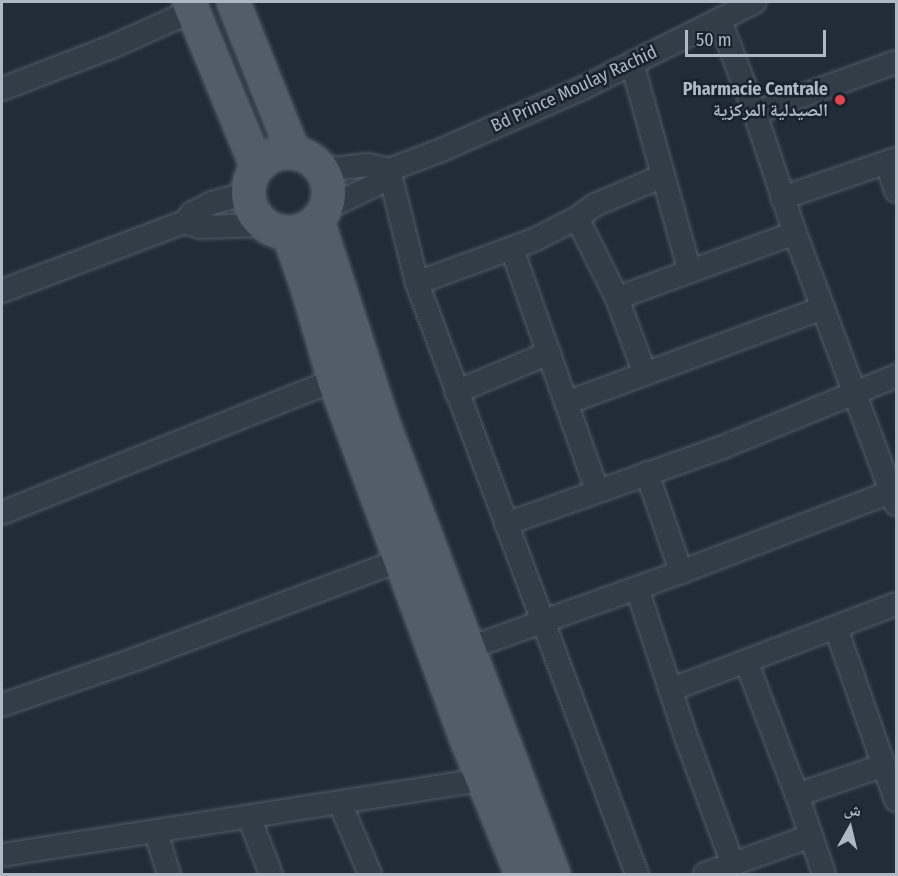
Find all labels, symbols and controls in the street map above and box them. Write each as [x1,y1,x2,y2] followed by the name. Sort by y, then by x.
[688,18,829,56] scale bar
[696,29,732,51] text: 50 m
[488,41,660,137] street label: Bd Prince Moulay Rachid
[683,79,828,122] place label: Pharmacie Centrale الصيدلية المركزية
[833,93,847,107] marker: Pharmacie Centrale الصيدلية المركزية
[820,798,880,858] north arrow
[843,799,862,820] text: ش

